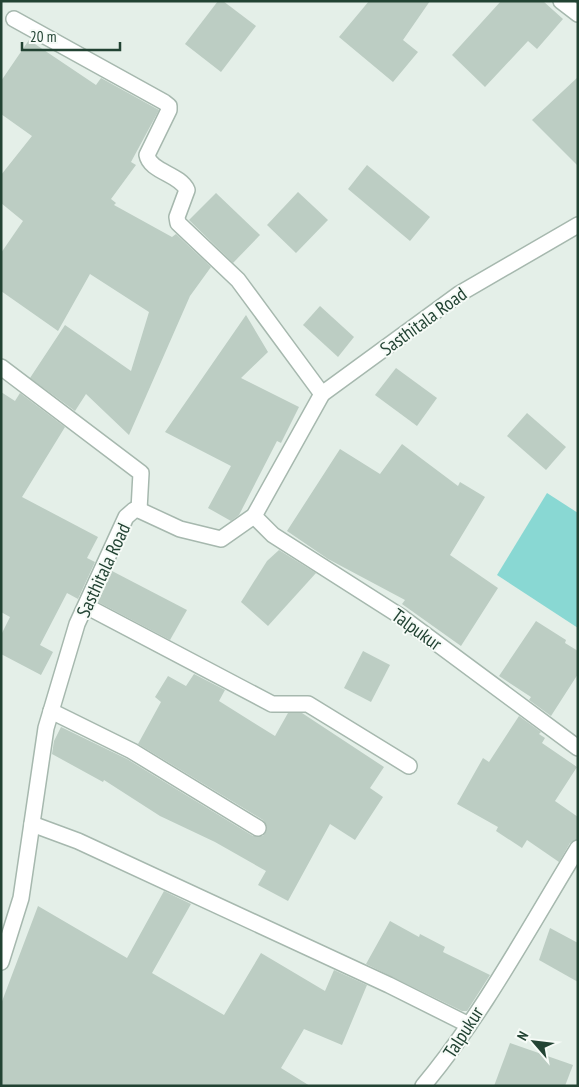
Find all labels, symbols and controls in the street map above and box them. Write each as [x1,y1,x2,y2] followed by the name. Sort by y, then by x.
[22,20,120,52] scale bar
[30,27,56,46] text: 20 m
[375,282,471,360] street label: Sasthitala Road
[71,519,135,621] street label: Sasthitala Road
[387,603,447,656] street label: Talpukur
[438,1001,489,1062] street label: Talpukur
[509,1017,559,1067] north arrow
[513,1028,532,1043] text: N

